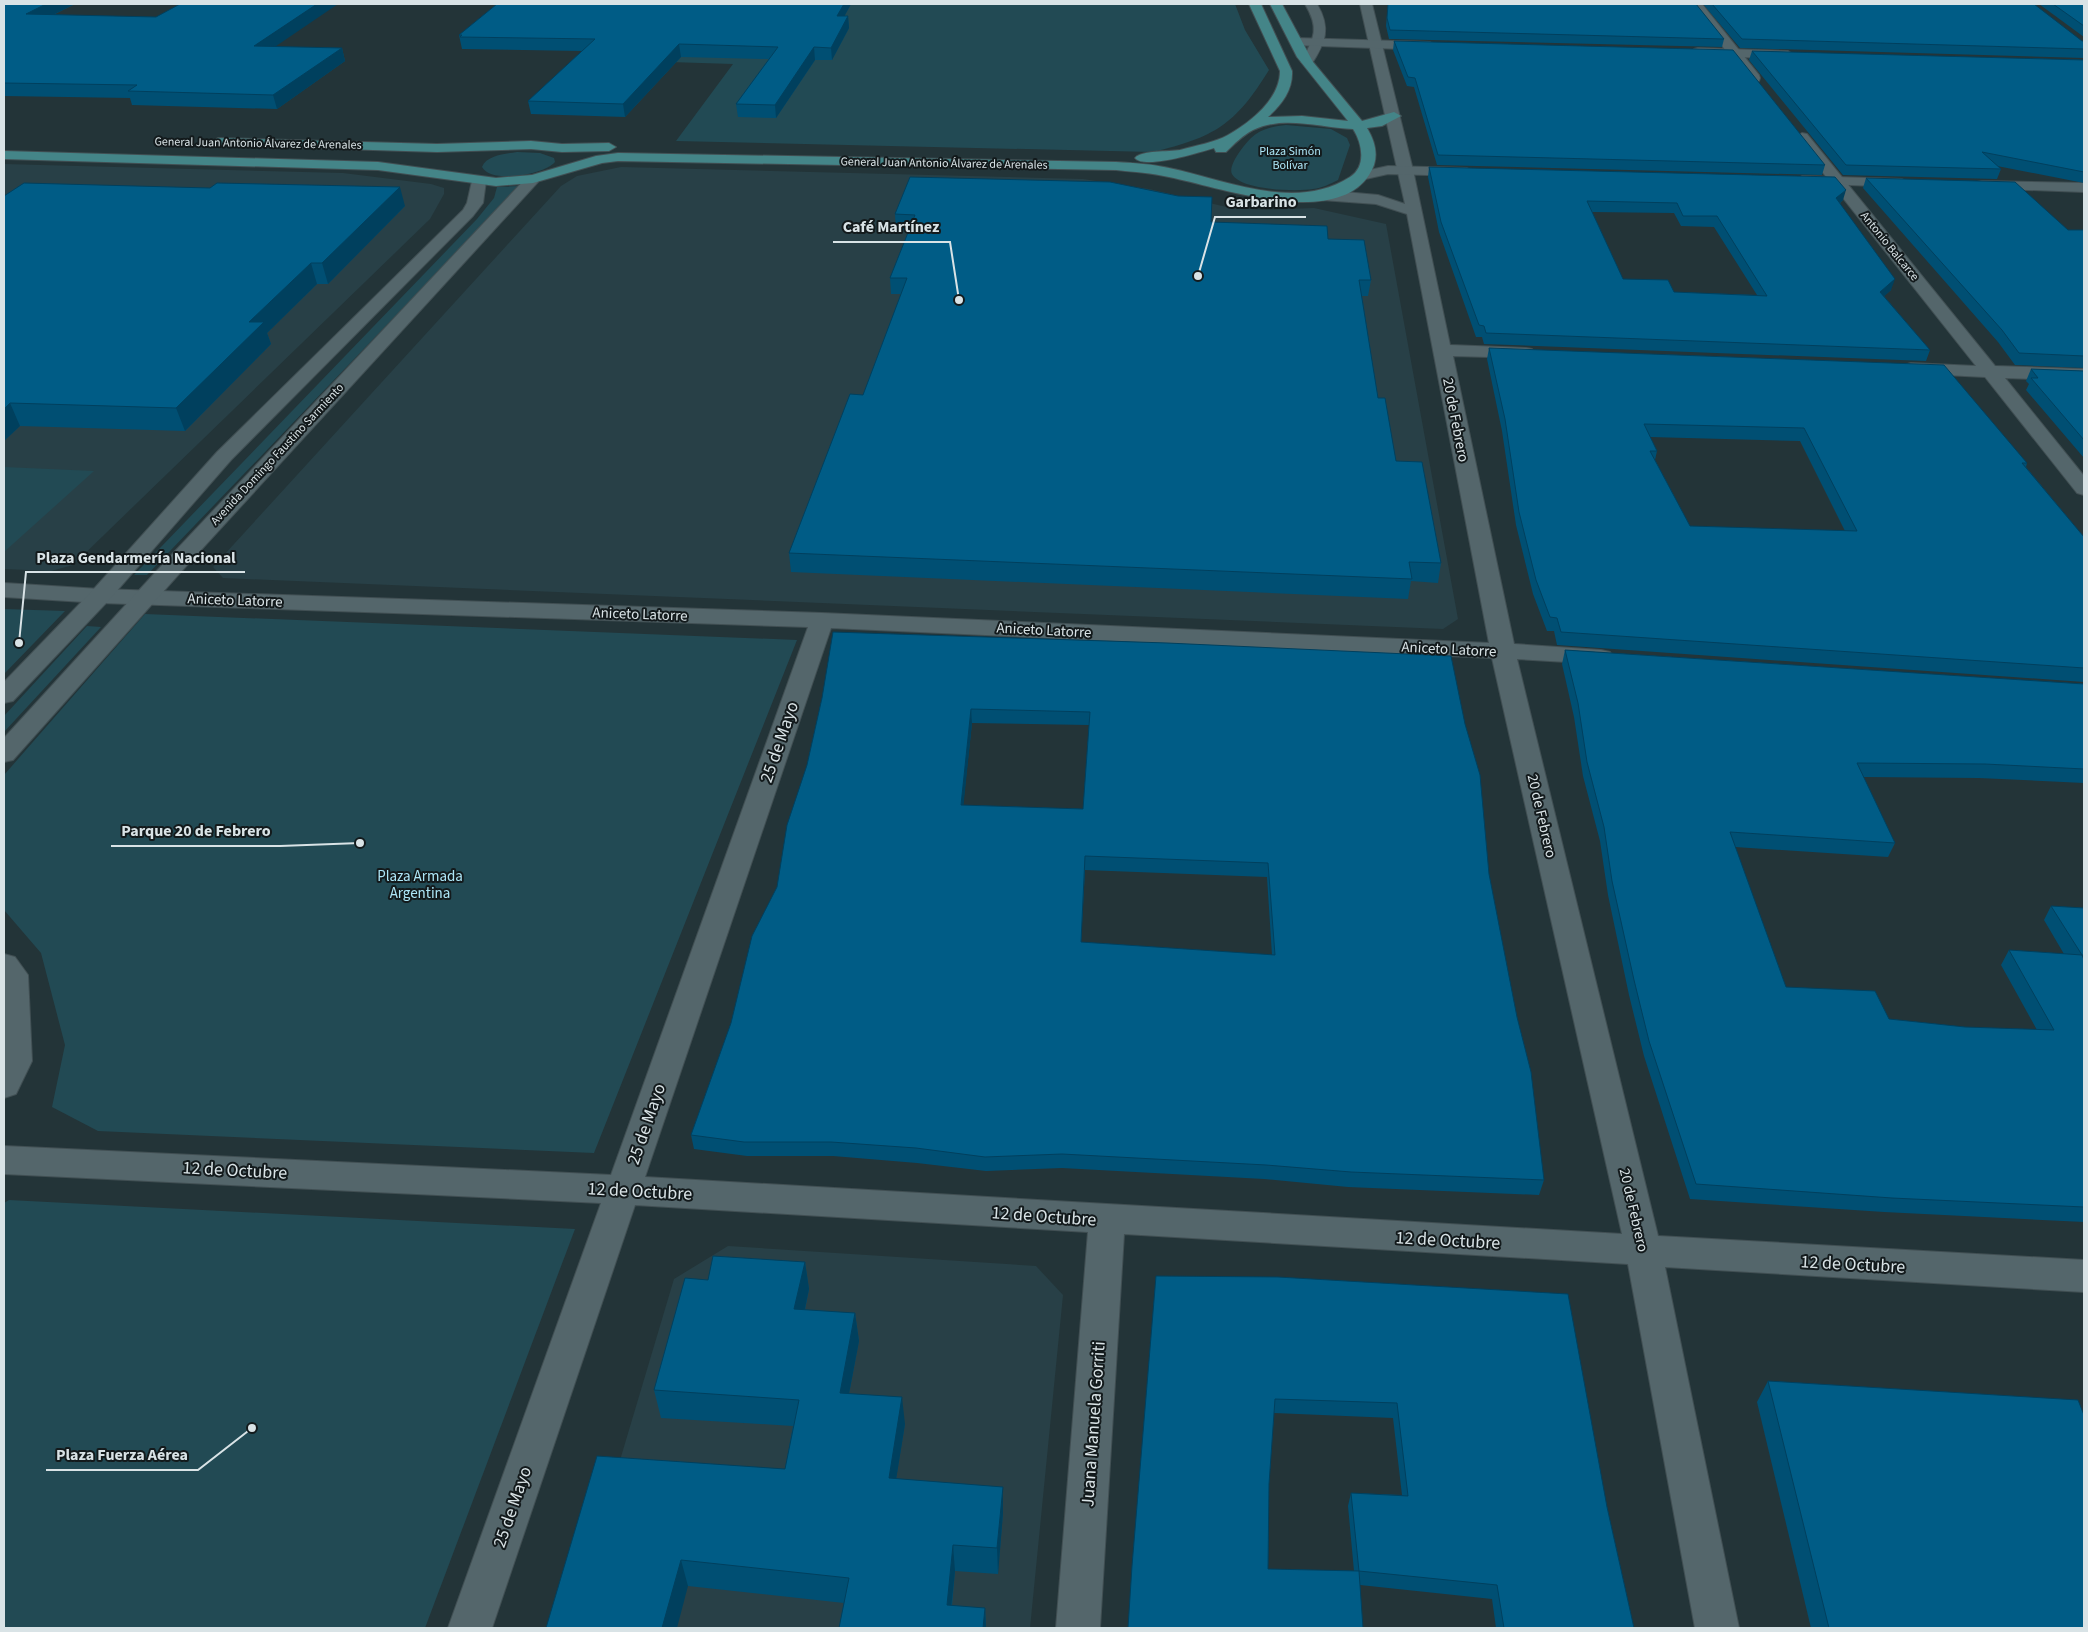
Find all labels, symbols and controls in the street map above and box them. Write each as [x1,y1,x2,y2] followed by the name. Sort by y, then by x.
[154,133,362,154] street label: General Juan Antonio Álvarez de Arenales
[1259,143,1321,174] park label: Plaza Simón Bolívar
[840,153,1048,174] street label: General Juan Antonio Álvarez de Arenales
[1215,186,1306,217] callout: Garbarino
[1225,191,1297,213] text: Garbarino
[1856,208,1923,285] street label: Antonio Balcarce
[833,211,950,242] callout: Café Martínez
[843,216,939,238] text: Café Martínez
[1437,376,1474,464] street label: 20 de Febrero
[207,380,348,529] street label: Avenida Domingo Faustino Sarmiento
[26,541,245,572] callout: Plaza Gendarmería Nacional
[36,547,236,569] text: Plaza Gendarmería Nacional
[187,588,283,613] street label: Aniceto Latorre
[592,602,688,627] street label: Aniceto Latorre
[996,618,1092,643] street label: Aniceto Latorre
[1401,637,1497,662] street label: Aniceto Latorre
[754,698,805,786] street label: 25 de Mayo
[1522,772,1561,860] street label: 20 de Febrero
[111,815,280,846] callout: Parque 20 de Febrero
[121,820,271,842] text: Parque 20 de Febrero
[377,866,463,904] park label: Plaza Armada Argentina
[621,1080,672,1168] street label: 25 de Mayo
[182,1155,288,1186] street label: 12 de Octubre
[1614,1166,1653,1254] street label: 20 de Febrero
[587,1176,693,1207] street label: 12 de Octubre
[991,1200,1097,1233] street label: 12 de Octubre
[1395,1225,1501,1256] street label: 12 de Octubre
[1800,1249,1906,1280] street label: 12 de Octubre
[1075,1340,1112,1508] street label: Juana Manuela Gorriti
[46,1439,198,1470] callout: Plaza Fuerza Aérea
[56,1444,188,1466] text: Plaza Fuerza Aérea
[487,1463,538,1551] street label: 25 de Mayo

